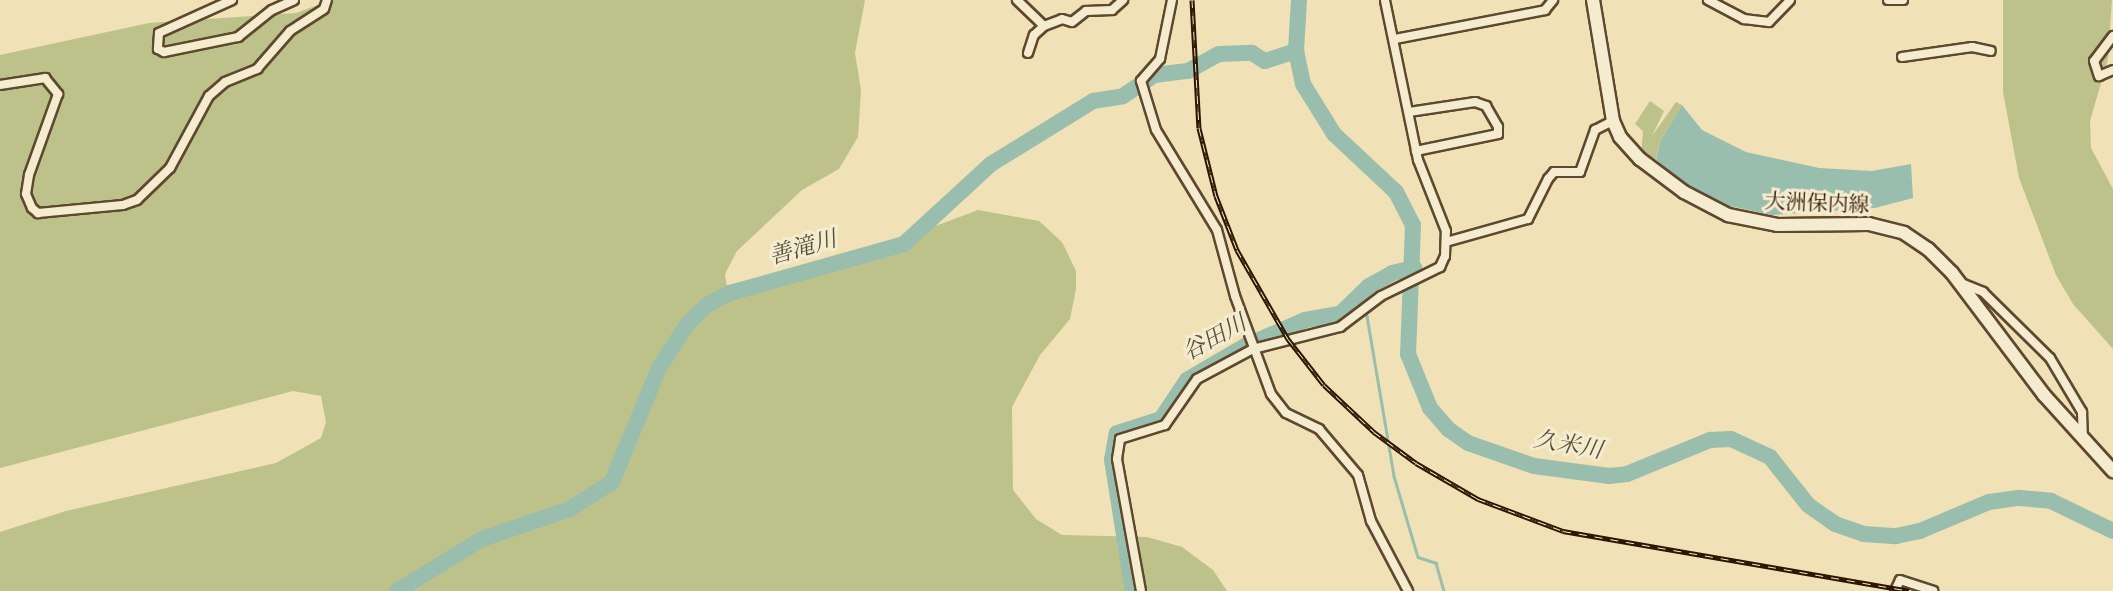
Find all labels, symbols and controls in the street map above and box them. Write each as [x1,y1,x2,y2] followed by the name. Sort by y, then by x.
[1764,191,1870,219] street label: 大洲保内線
[766,226,840,272] water label: 善滝川
[1178,310,1252,368] water label: 谷田川
[1532,426,1604,466] water label: 久米川

